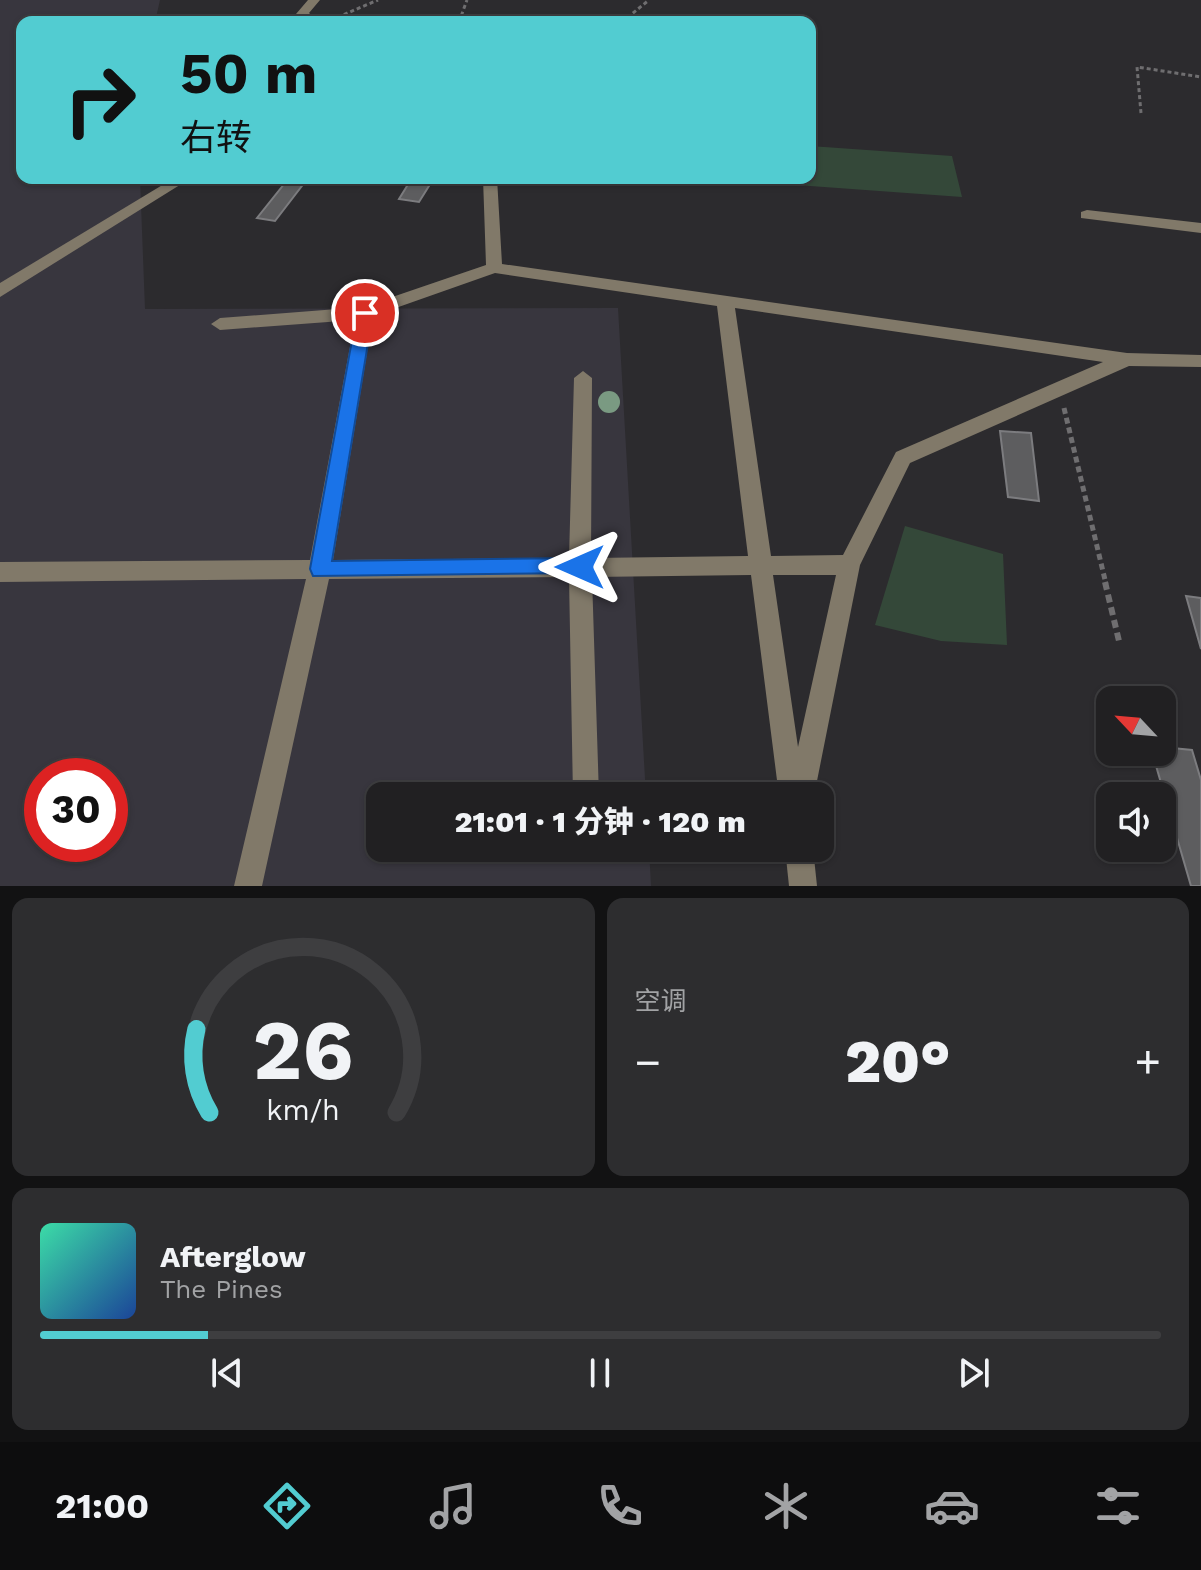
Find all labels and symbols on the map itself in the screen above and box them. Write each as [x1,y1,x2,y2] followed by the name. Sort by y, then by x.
[331,279,399,347] pin
[538,525,622,609] position arrow
[1096,686,1176,766] north arrow
[24,758,128,862] speed limit sign: 30

